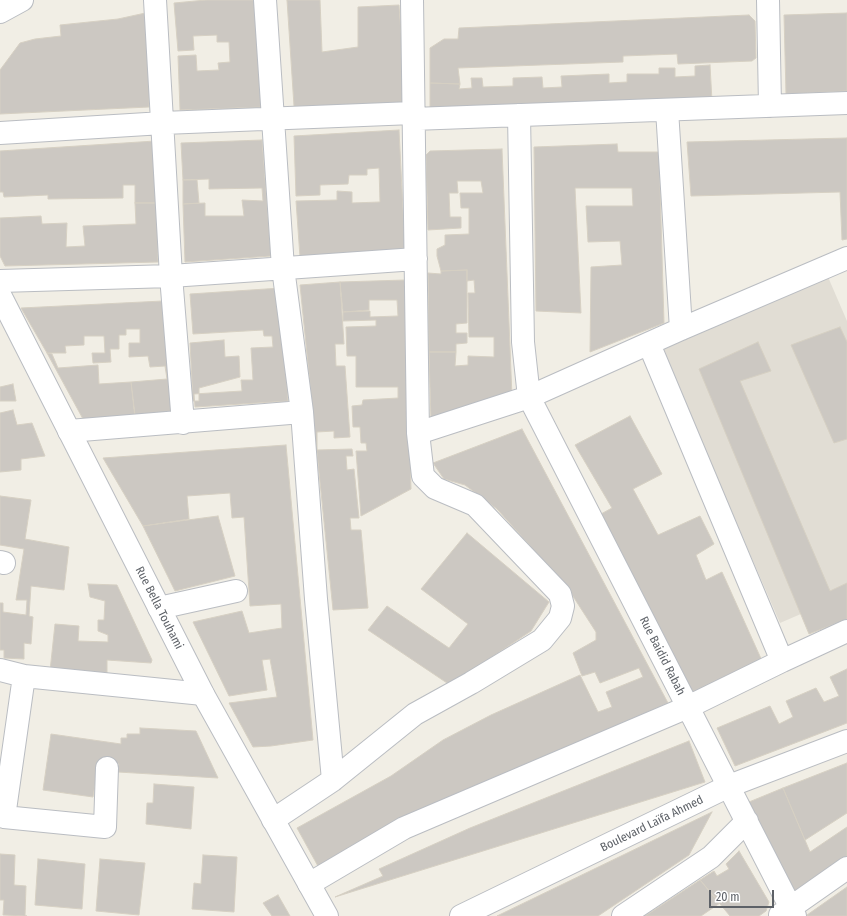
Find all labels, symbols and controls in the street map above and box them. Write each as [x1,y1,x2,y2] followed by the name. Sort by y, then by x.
[132,564,186,652] street label: Rue Bella Touhami
[636,614,688,698] street label: Rue Baidid Rabah
[598,793,706,855] street label: Boulevard Laïfa Ahmed
[711,882,776,908] scale bar
[716,890,740,904] text: 20 m

